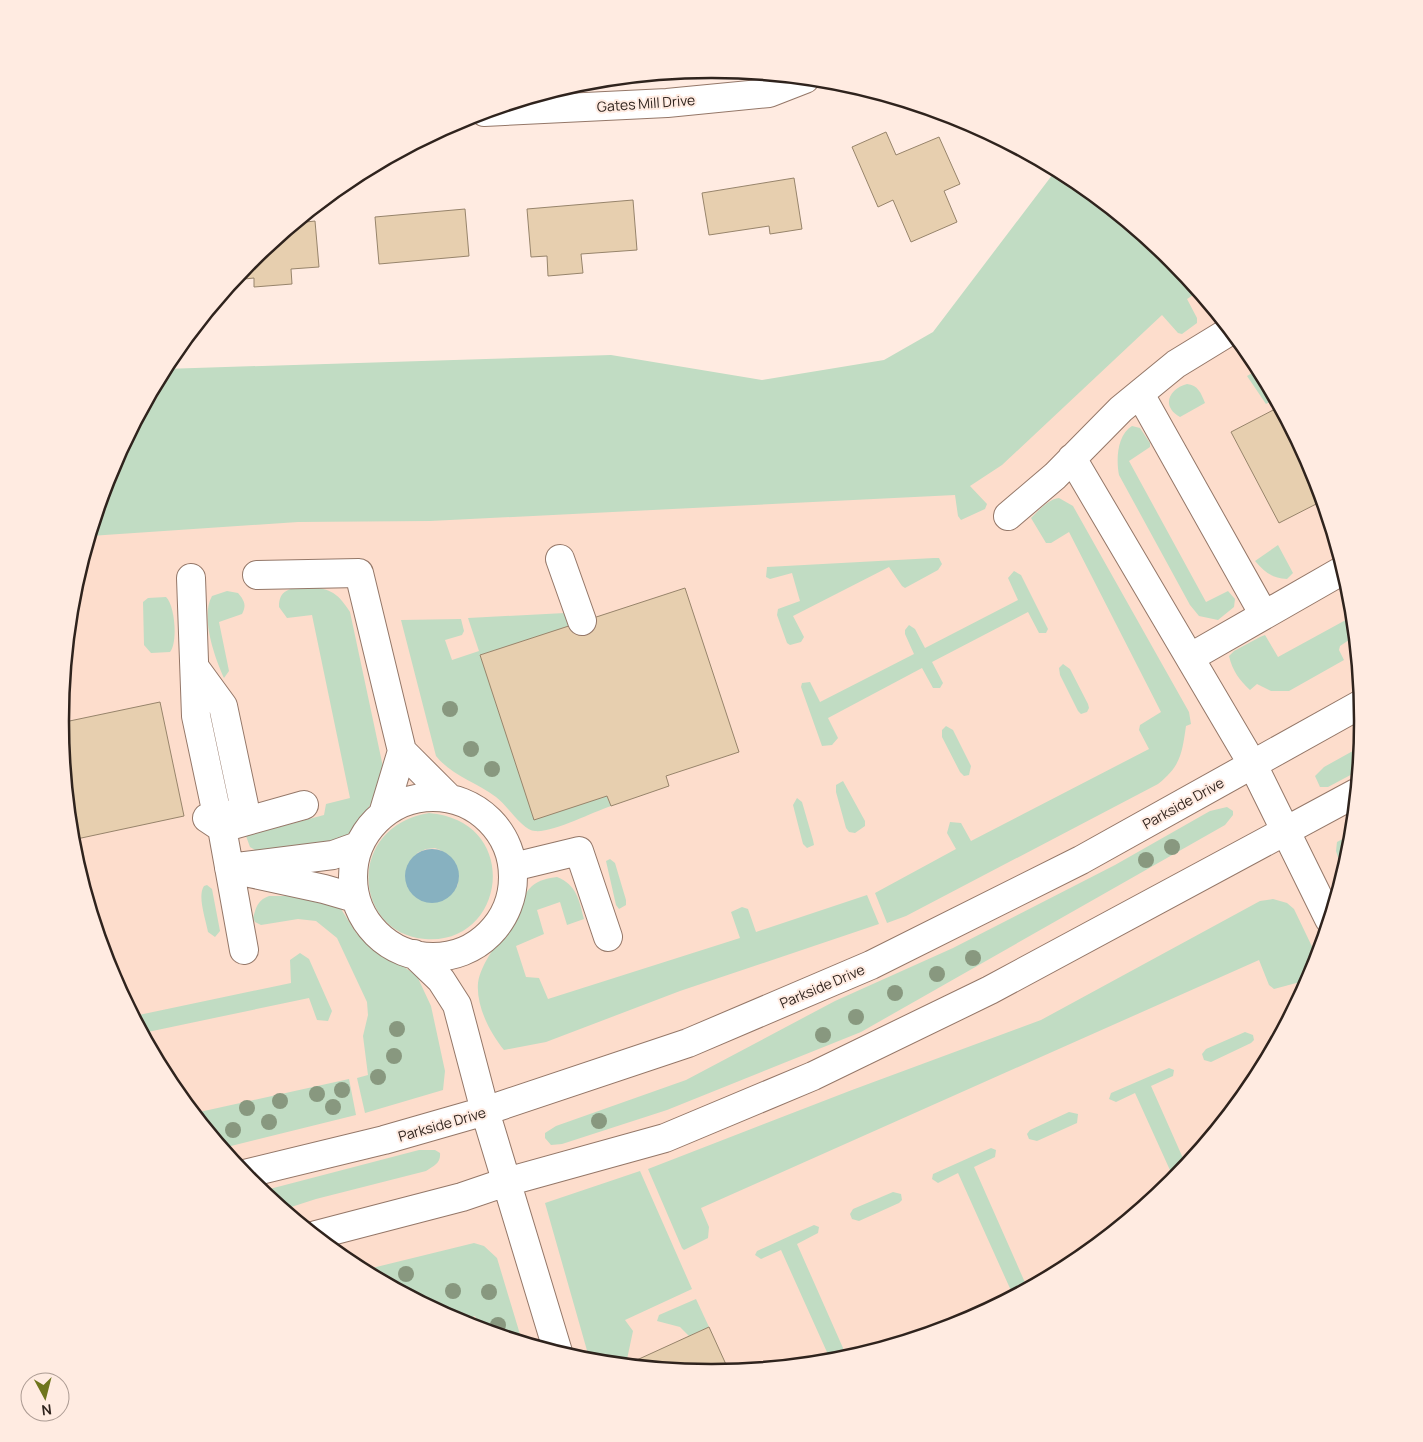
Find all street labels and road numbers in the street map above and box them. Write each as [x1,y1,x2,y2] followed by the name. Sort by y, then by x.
[596,90,696,116] street label: Gates Mill Drive
[1139,773,1227,833] street label: Parkside Drive
[777,960,867,1012] street label: Parkside Drive
[396,1102,488,1146] street label: Parkside Drive

